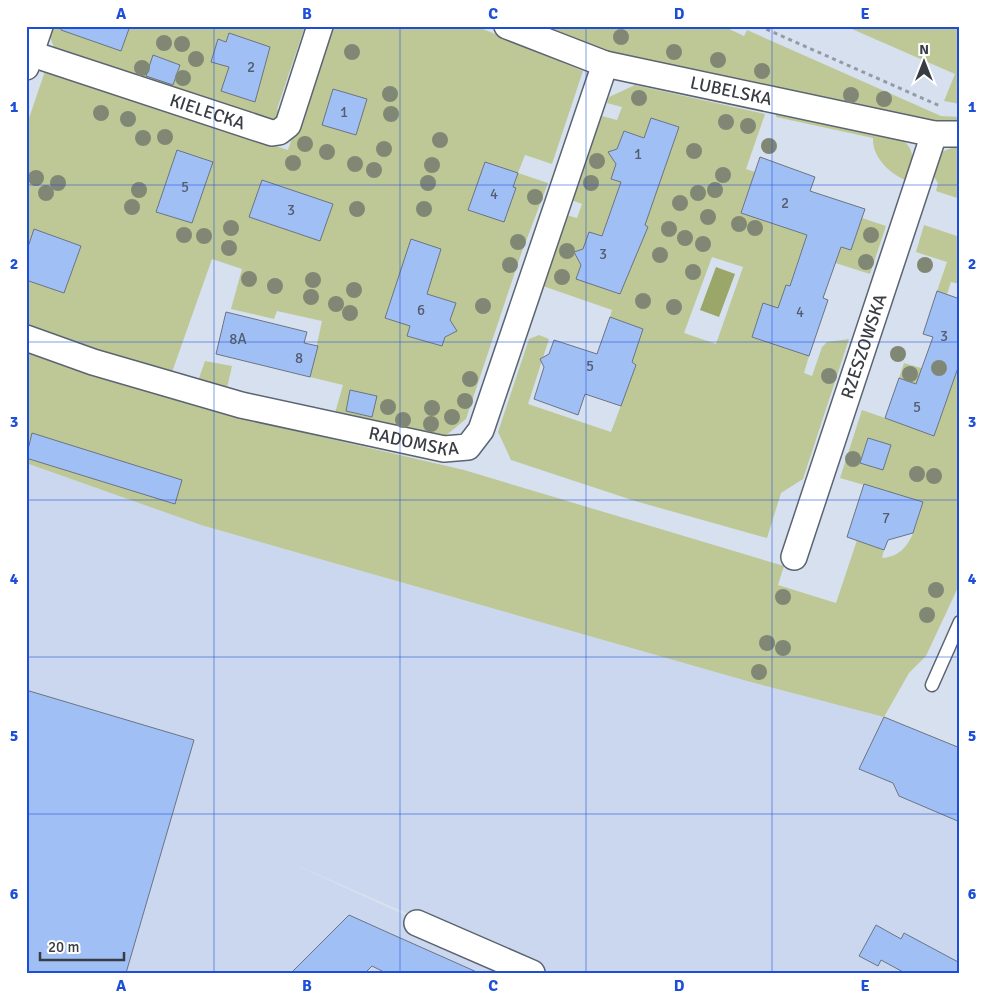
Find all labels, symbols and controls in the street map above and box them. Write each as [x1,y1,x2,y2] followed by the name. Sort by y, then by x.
[116,4,127,24] text: A
[302,4,312,24] text: B
[488,4,498,24] text: C
[674,4,685,24] text: D
[860,4,870,24] text: E
[898,38,948,88] north arrow
[919,41,929,58] text: N
[247,58,255,76] house number: 2
[688,71,774,110] street label: LUBELSKA
[167,89,248,134] street label: KIELECKA
[10,97,19,117] text: 1
[968,97,977,117] text: 1
[340,103,348,121] house number: 1
[634,145,642,163] house number: 1
[181,178,189,196] house number: 5
[490,185,498,203] house number: 4
[781,194,789,212] house number: 2
[287,201,295,219] house number: 3
[599,245,607,263] house number: 3
[10,254,18,274] text: 2
[968,254,976,274] text: 2
[836,291,891,402] street label: RZESZOWSKA
[417,301,425,319] house number: 6
[796,303,804,321] house number: 4
[940,327,948,345] house number: 3
[229,330,247,348] house number: 8A
[295,349,303,367] house number: 8
[586,357,594,375] house number: 5
[913,398,921,416] house number: 5
[10,412,18,432] text: 3
[968,412,976,432] text: 3
[367,422,460,461] street label: RADOMSKA
[882,509,890,527] house number: 7
[10,569,19,589] text: 4
[968,569,977,589] text: 4
[10,726,18,746] text: 5
[968,726,976,746] text: 5
[10,884,19,904] text: 6
[968,884,977,904] text: 6
[40,929,124,961] scale bar
[48,938,79,956] text: 20 m
[116,976,127,996] text: A
[302,976,312,996] text: B
[488,976,498,996] text: C
[674,976,685,996] text: D
[860,976,870,996] text: E

